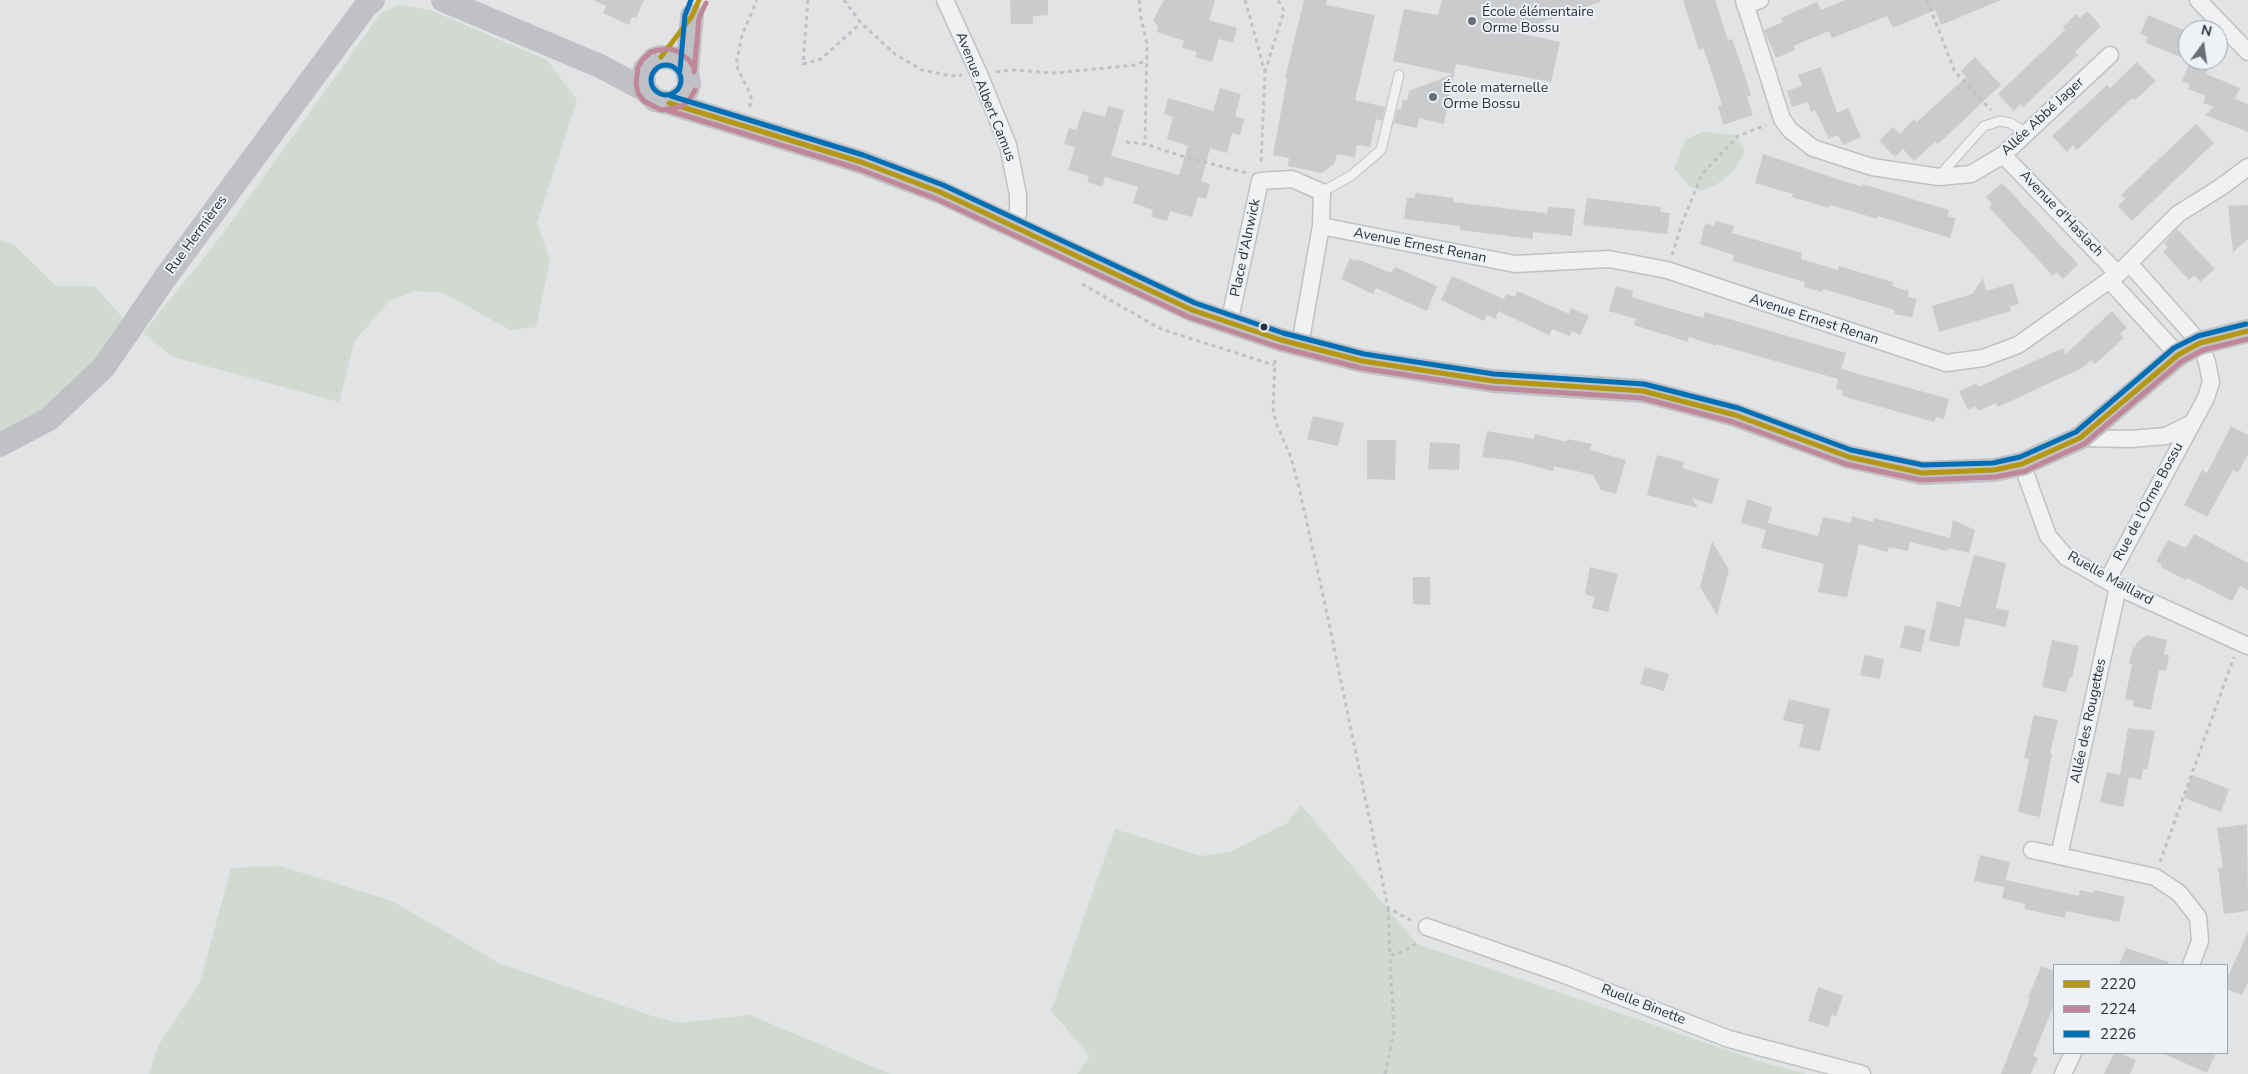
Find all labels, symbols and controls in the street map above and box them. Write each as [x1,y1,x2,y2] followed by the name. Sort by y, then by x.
[1482,5,1594,38] place label: École élémentaire Orme Bossu
[1466,15,1478,27] marker: École élémentaire Orme Bossu
[2178,20,2228,70] north arrow
[2199,20,2214,41] text: N
[951,30,1019,164] street label: Avenue Albert Camus
[1998,74,2088,160] street label: Allée Abbé Jager
[1443,81,1548,114] place label: École maternelle Orme Bossu
[1427,91,1439,103] marker: École maternelle Orme Bossu
[2016,167,2106,261] street label: Avenue d'Haslach
[163,192,231,278] street label: Rue Hermières
[1227,197,1265,299] street label: Place d'Alnwick
[1352,225,1488,267] street label: Avenue Ernest Renan
[1747,291,1881,349] street label: Avenue Ernest Renan
[1259,322,1269,332] unlabelled marker
[2111,440,2187,564] street label: Rue de l'Orme Bossu
[2064,549,2156,609] street label: Ruelle Maillard
[2068,657,2110,785] street label: Allée des Rougettes
[2053,964,2228,1054] legend
[2100,974,2136,994] text: 2220
[1598,981,1688,1029] street label: Ruelle Binette
[2100,999,2136,1019] text: 2224
[2100,1024,2136,1044] text: 2226

